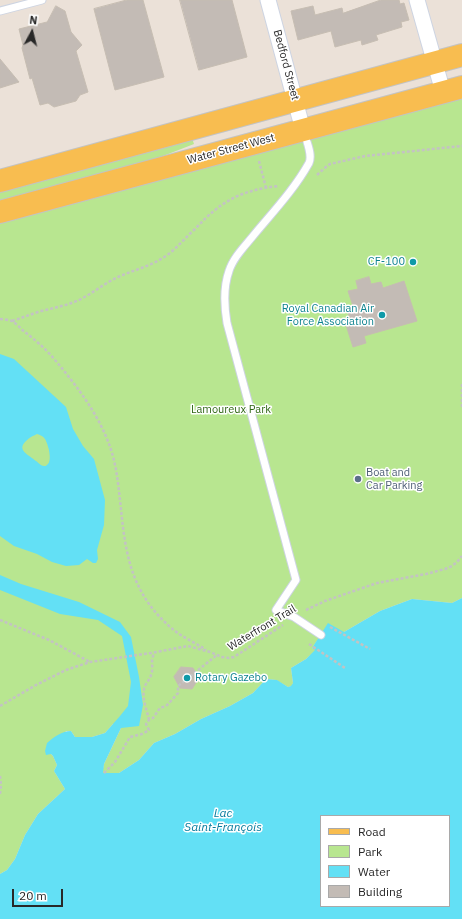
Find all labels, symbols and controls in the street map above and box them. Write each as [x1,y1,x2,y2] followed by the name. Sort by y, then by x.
[12,12,52,52] north arrow
[29,13,38,28] text: N
[270,28,302,102] street label: Bedford Street
[186,131,276,167] street label: Water Street West
[368,255,405,269] place label: CF-100
[408,257,418,267] marker: CF-100
[282,302,374,328] place label: Royal Canadian Air Force Association
[377,310,387,320] marker: Royal Canadian Air Force Association
[191,403,271,417] park label: Lamoureux Park
[366,466,422,492] place label: Boat and Car Parking
[353,474,363,484] marker: Boat and Car Parking
[225,602,299,654] street label: Waterfront Trail
[195,671,267,685] place label: Rotary Gazebo
[182,673,192,683] marker: Rotary Gazebo
[184,807,262,835] water label: Lac Saint-François
[320,815,450,907] legend
[358,824,386,839] text: Road
[358,844,382,859] text: Park
[358,864,390,879] text: Water
[14,881,65,907] scale bar
[358,884,402,899] text: Building
[19,888,47,903] text: 20 m

